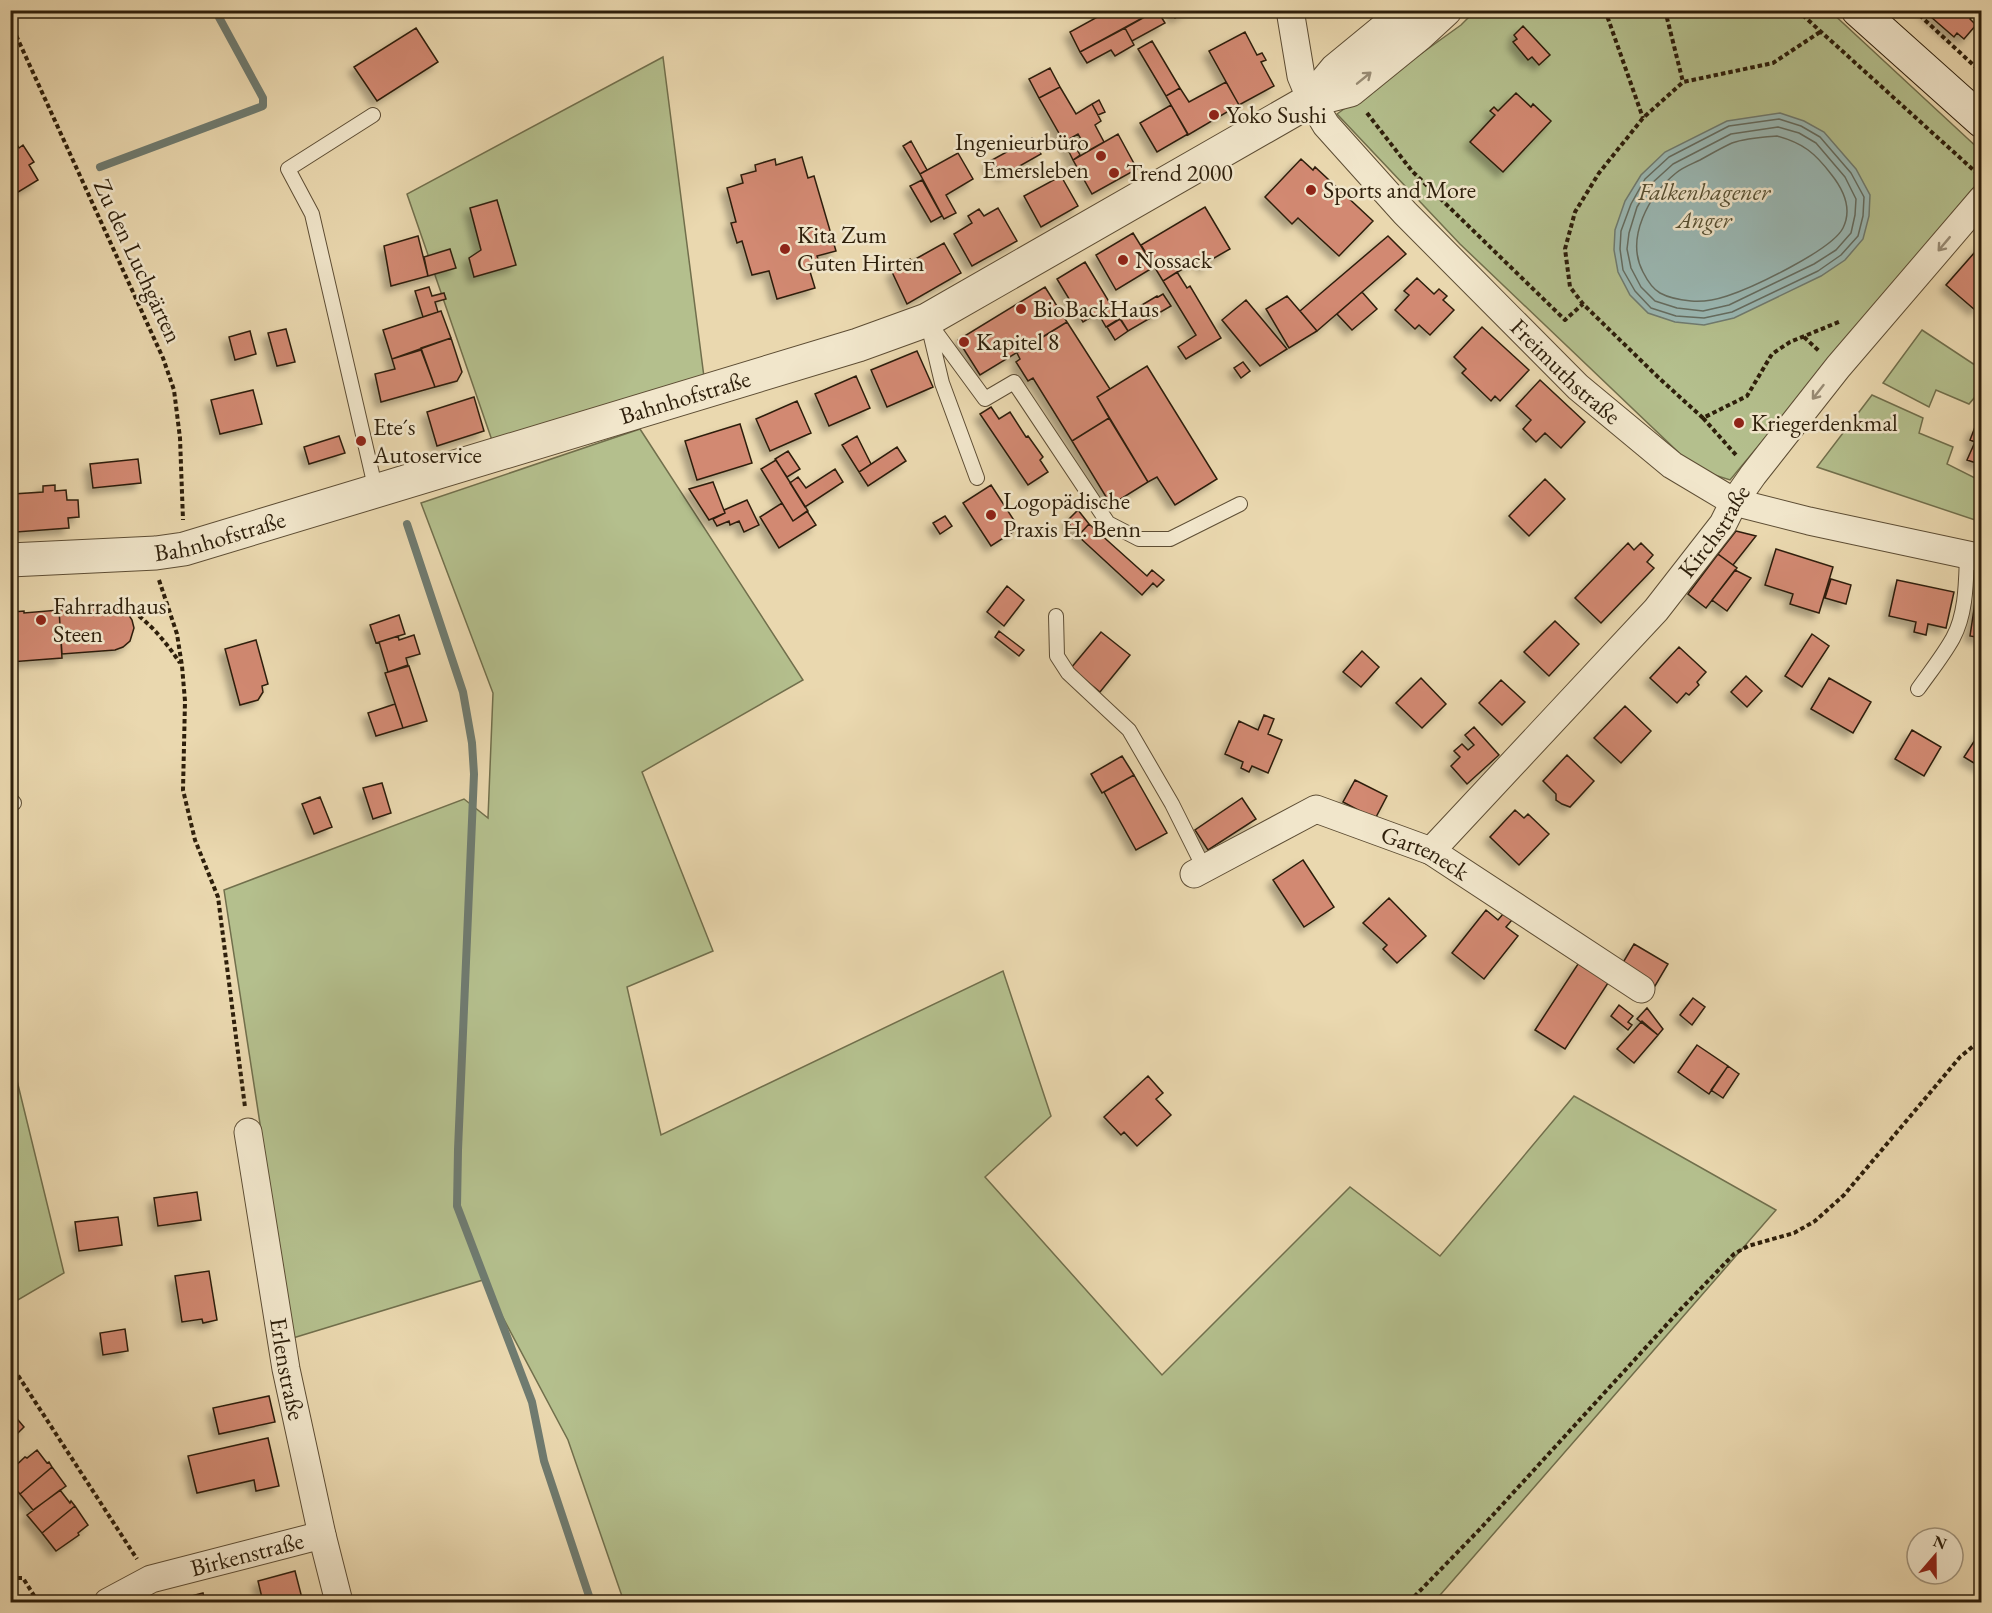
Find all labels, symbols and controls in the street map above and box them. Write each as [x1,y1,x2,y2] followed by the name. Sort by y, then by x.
[1356,72,1372,85] one-way arrow
[1226,99,1327,130] place label: Yoko Sushi
[1207,108,1221,122] marker: Yoko Sushi
[955,126,1089,185] place label: Ingenieurbüro Emersleben
[1094,149,1108,163] marker: Ingenieurbüro Emersleben
[1126,157,1233,188] place label: Trend 2000
[1107,166,1121,180] marker: Trend 2000
[87,174,190,348] street label: Zu den Luchgärten
[1323,174,1476,205] place label: Sports and More
[1637,176,1772,235] park label: Falkenhagener Anger
[1304,183,1318,197] marker: Sports and More
[797,219,925,278] place label: Kita Zum Guten Hirten
[1938,235,1951,251] one-way arrow
[778,242,792,256] marker: Kita Zum Guten Hirten
[1135,244,1213,275] place label: Nossack
[1116,253,1130,267] marker: Nossack
[1033,293,1159,324] place label: BioBackHaus
[1014,302,1028,316] marker: BioBackHaus
[1504,312,1627,431] street label: Freimuthstraße
[976,326,1059,357] place label: Kapitel 8
[957,335,971,349] marker: Kapitel 8
[616,362,754,431] street label: Bahnhofstraße
[1812,384,1825,400] one-way arrow
[1751,407,1898,438] place label: Kriegerdenkmal
[372,411,482,470] place label: Ete´s Autoservice
[1732,416,1746,430] marker: Kriegerdenkmal
[354,434,368,448] marker: Ete´s Autoservice
[1671,478,1757,584] street label: Kirchstraße
[1003,485,1141,544] place label: Logopädische Praxis H. Benn
[152,503,289,568] street label: Bahnhofstraße
[984,508,998,522] marker: Logopädische Praxis H. Benn
[53,590,167,649] place label: Fahrradhaus Steen
[34,613,48,627] marker: Fahrradhaus Steen
[1377,818,1476,887] street label: Garteneck
[263,1315,313,1423] street label: Erlenstraße
[187,1524,307,1583] street label: Birkenstraße
[1905,1526,1965,1586] north arrow
[1930,1530,1950,1554] text: N

